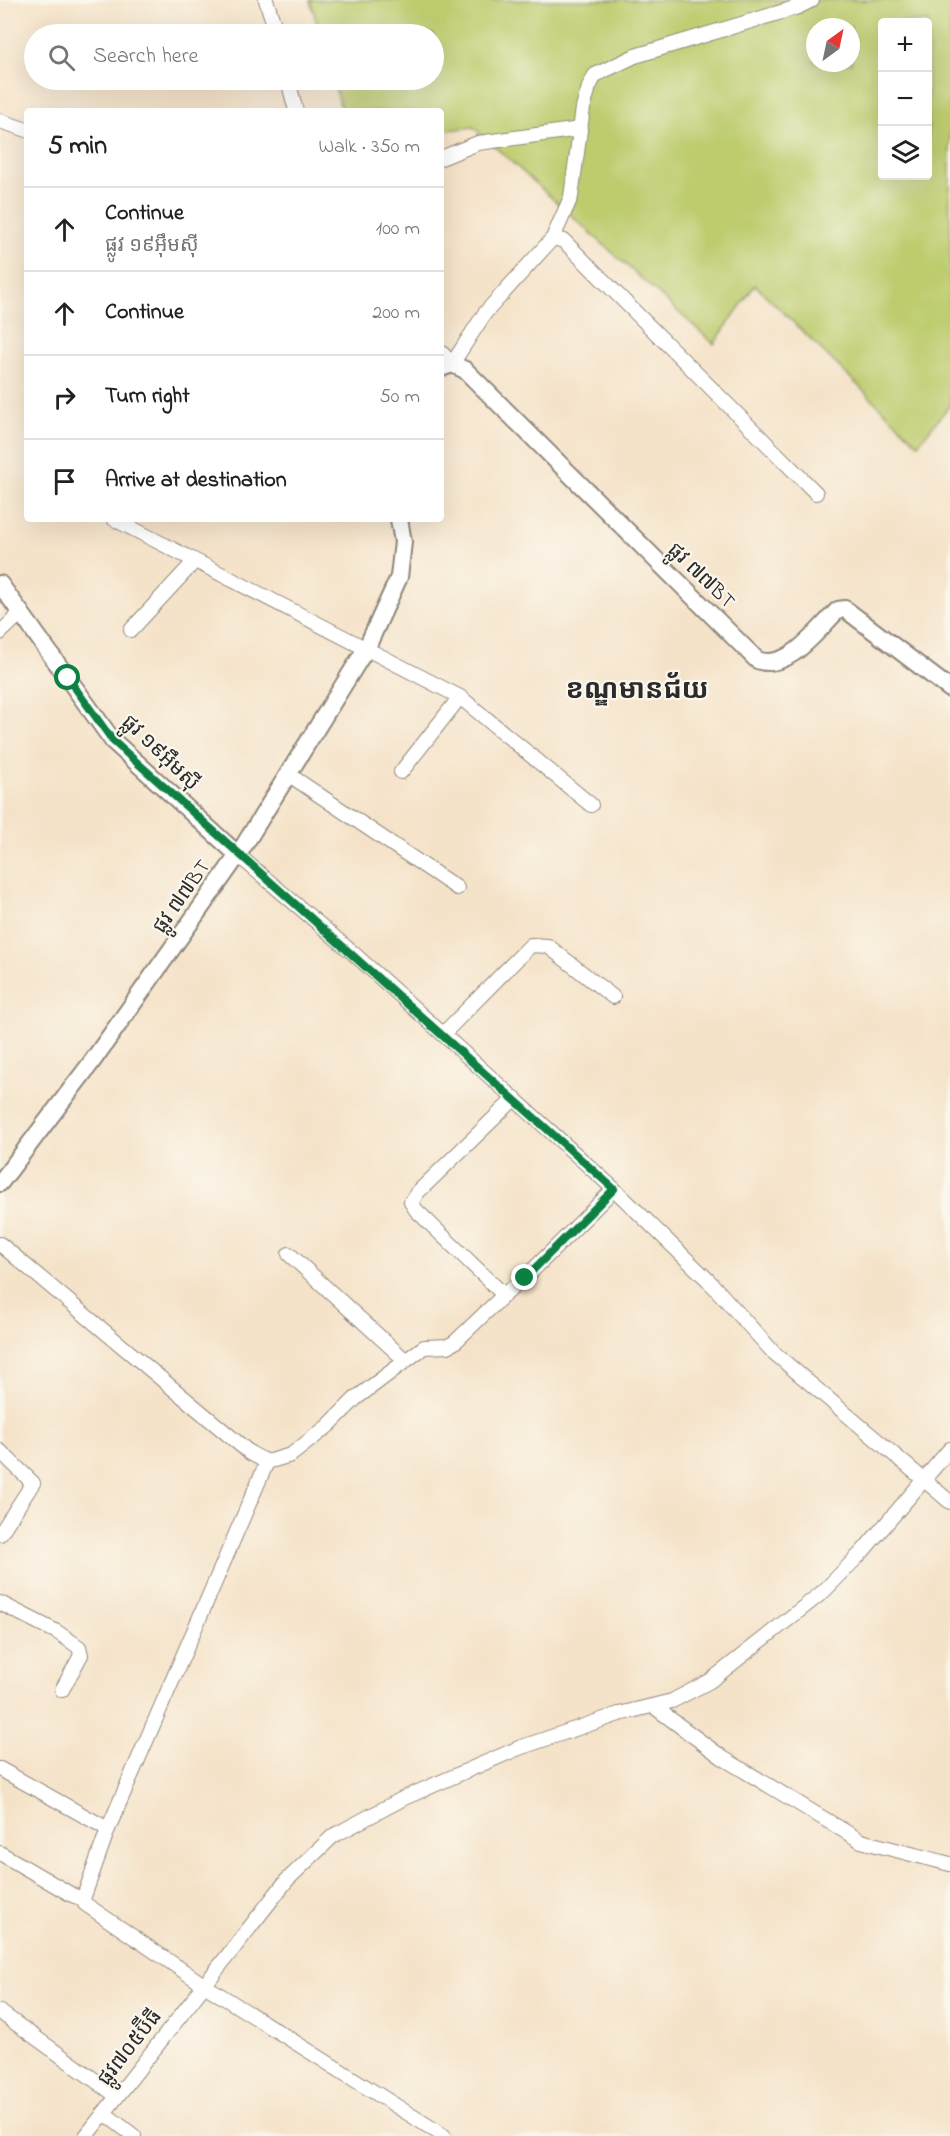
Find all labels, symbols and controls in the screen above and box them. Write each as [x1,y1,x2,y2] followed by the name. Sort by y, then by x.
[806,18,860,72] north arrow
[878,18,932,180] map controls
[878,18,932,72] button: +
[24,24,444,90] search box
[45,41,78,74] icon: search
[93,41,198,73] text: Search here
[878,72,932,126] button: −
[878,126,932,180] button: layers
[48,128,107,166] text: 5 min
[318,133,420,162] text: Walk · 350 m
[105,198,184,230] text: Continue
[48,213,81,246] icon: ahead
[376,215,420,244] text: 100 m
[105,232,199,261] text: ផ្លូវ ១៩អ៊ឹមស៊ី
[48,297,81,330] icon: ahead
[105,297,184,329] text: Continue
[372,299,420,328] text: 200 m
[48,381,81,414] icon: right
[105,381,190,413] text: Turn right
[379,383,420,412] text: 50 m
[48,465,81,498] icon: arrive
[105,465,287,497] text: Arrive at destination
[658,536,741,618] street label: ផ្លូវ ៧៧BT
[54,664,80,690] route start
[565,672,709,711] district label: ខណ្ឌមានជ័យ
[112,709,205,800] street label: ផ្លូវ ១៩អ៊ឹមស៊ី
[146,854,221,942] street label: ផ្លូវ ៧៧BT
[511,1264,537,1290] route end
[90,2003,172,2094] street label: ផ្លូវ៧០៥ប៊ីធី

